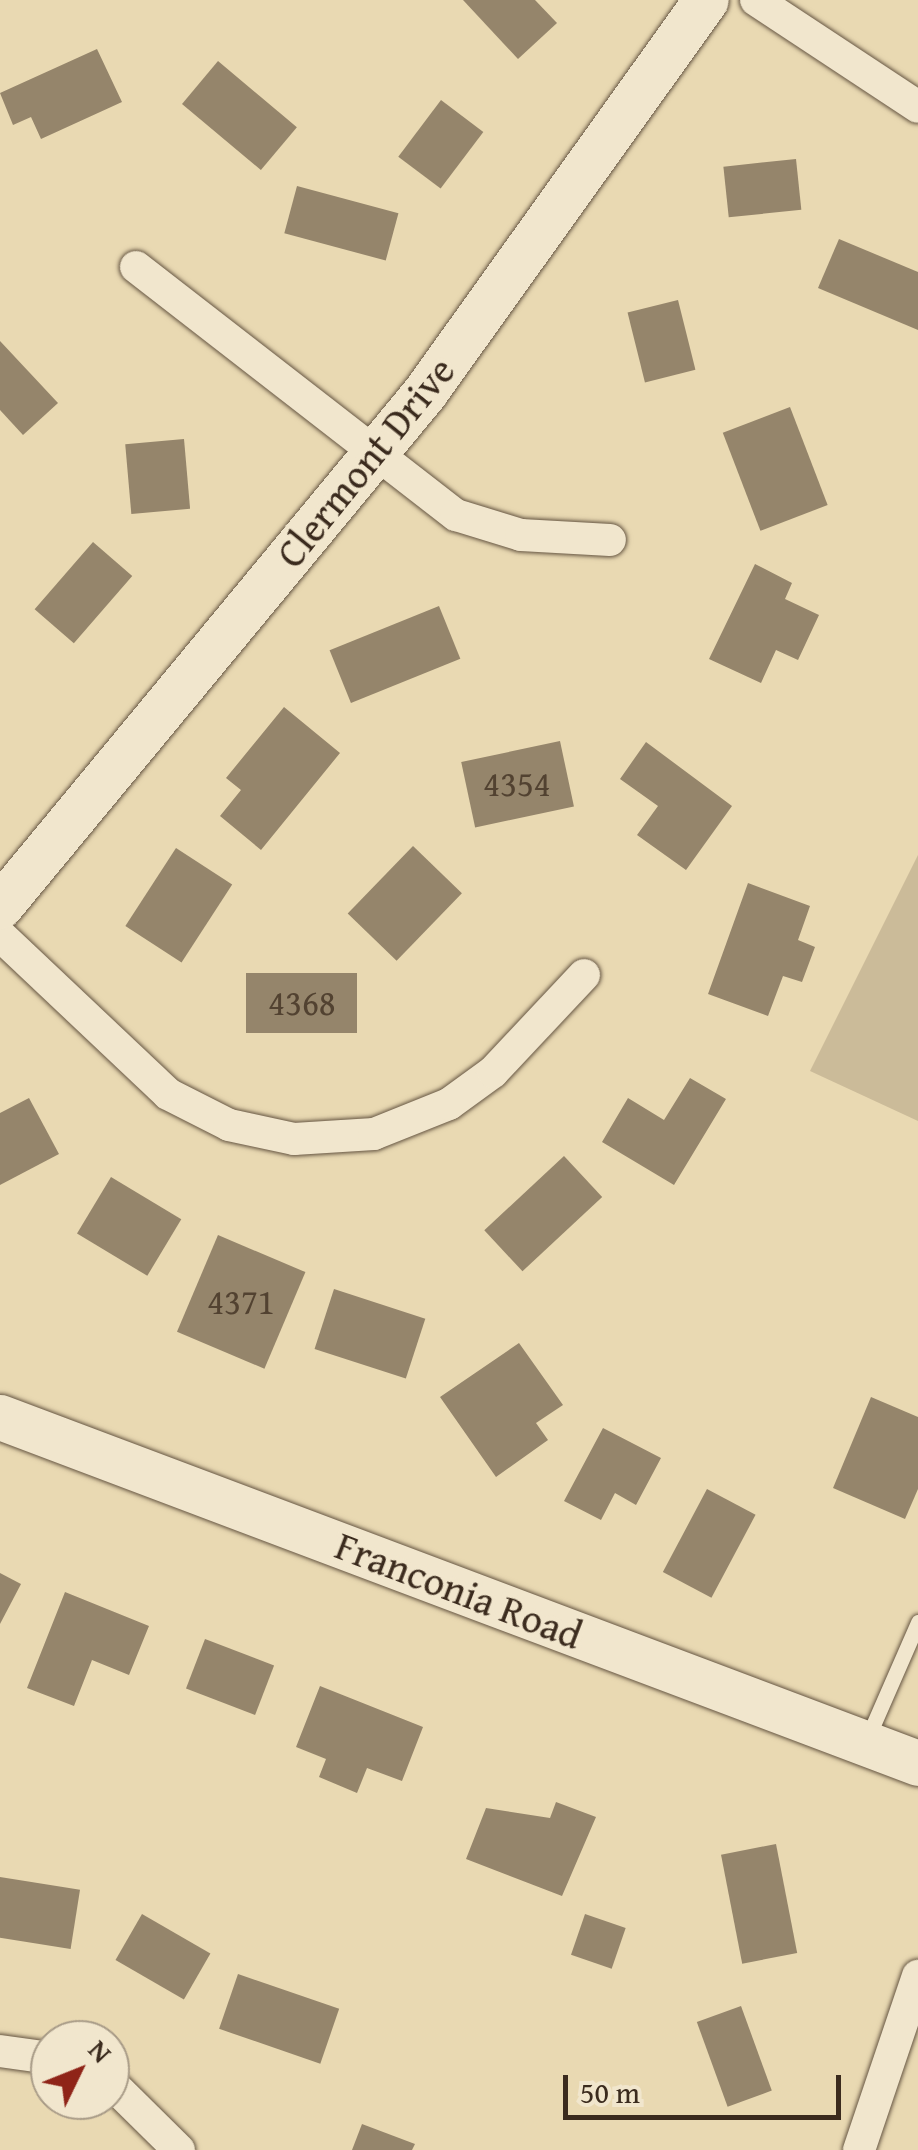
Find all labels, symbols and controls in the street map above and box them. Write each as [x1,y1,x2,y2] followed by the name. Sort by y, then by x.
[266,347,464,577] street label: Clermont Drive
[483,763,551,805] house number: 4354
[268,982,336,1024] house number: 4368
[207,1281,275,1323] house number: 4371
[329,1521,589,1659] street label: Franconia Road
[30,2020,130,2120] north arrow
[79,2030,122,2071] text: N
[568,2055,846,2117] scale bar
[580,2070,640,2114] text: 50 m

